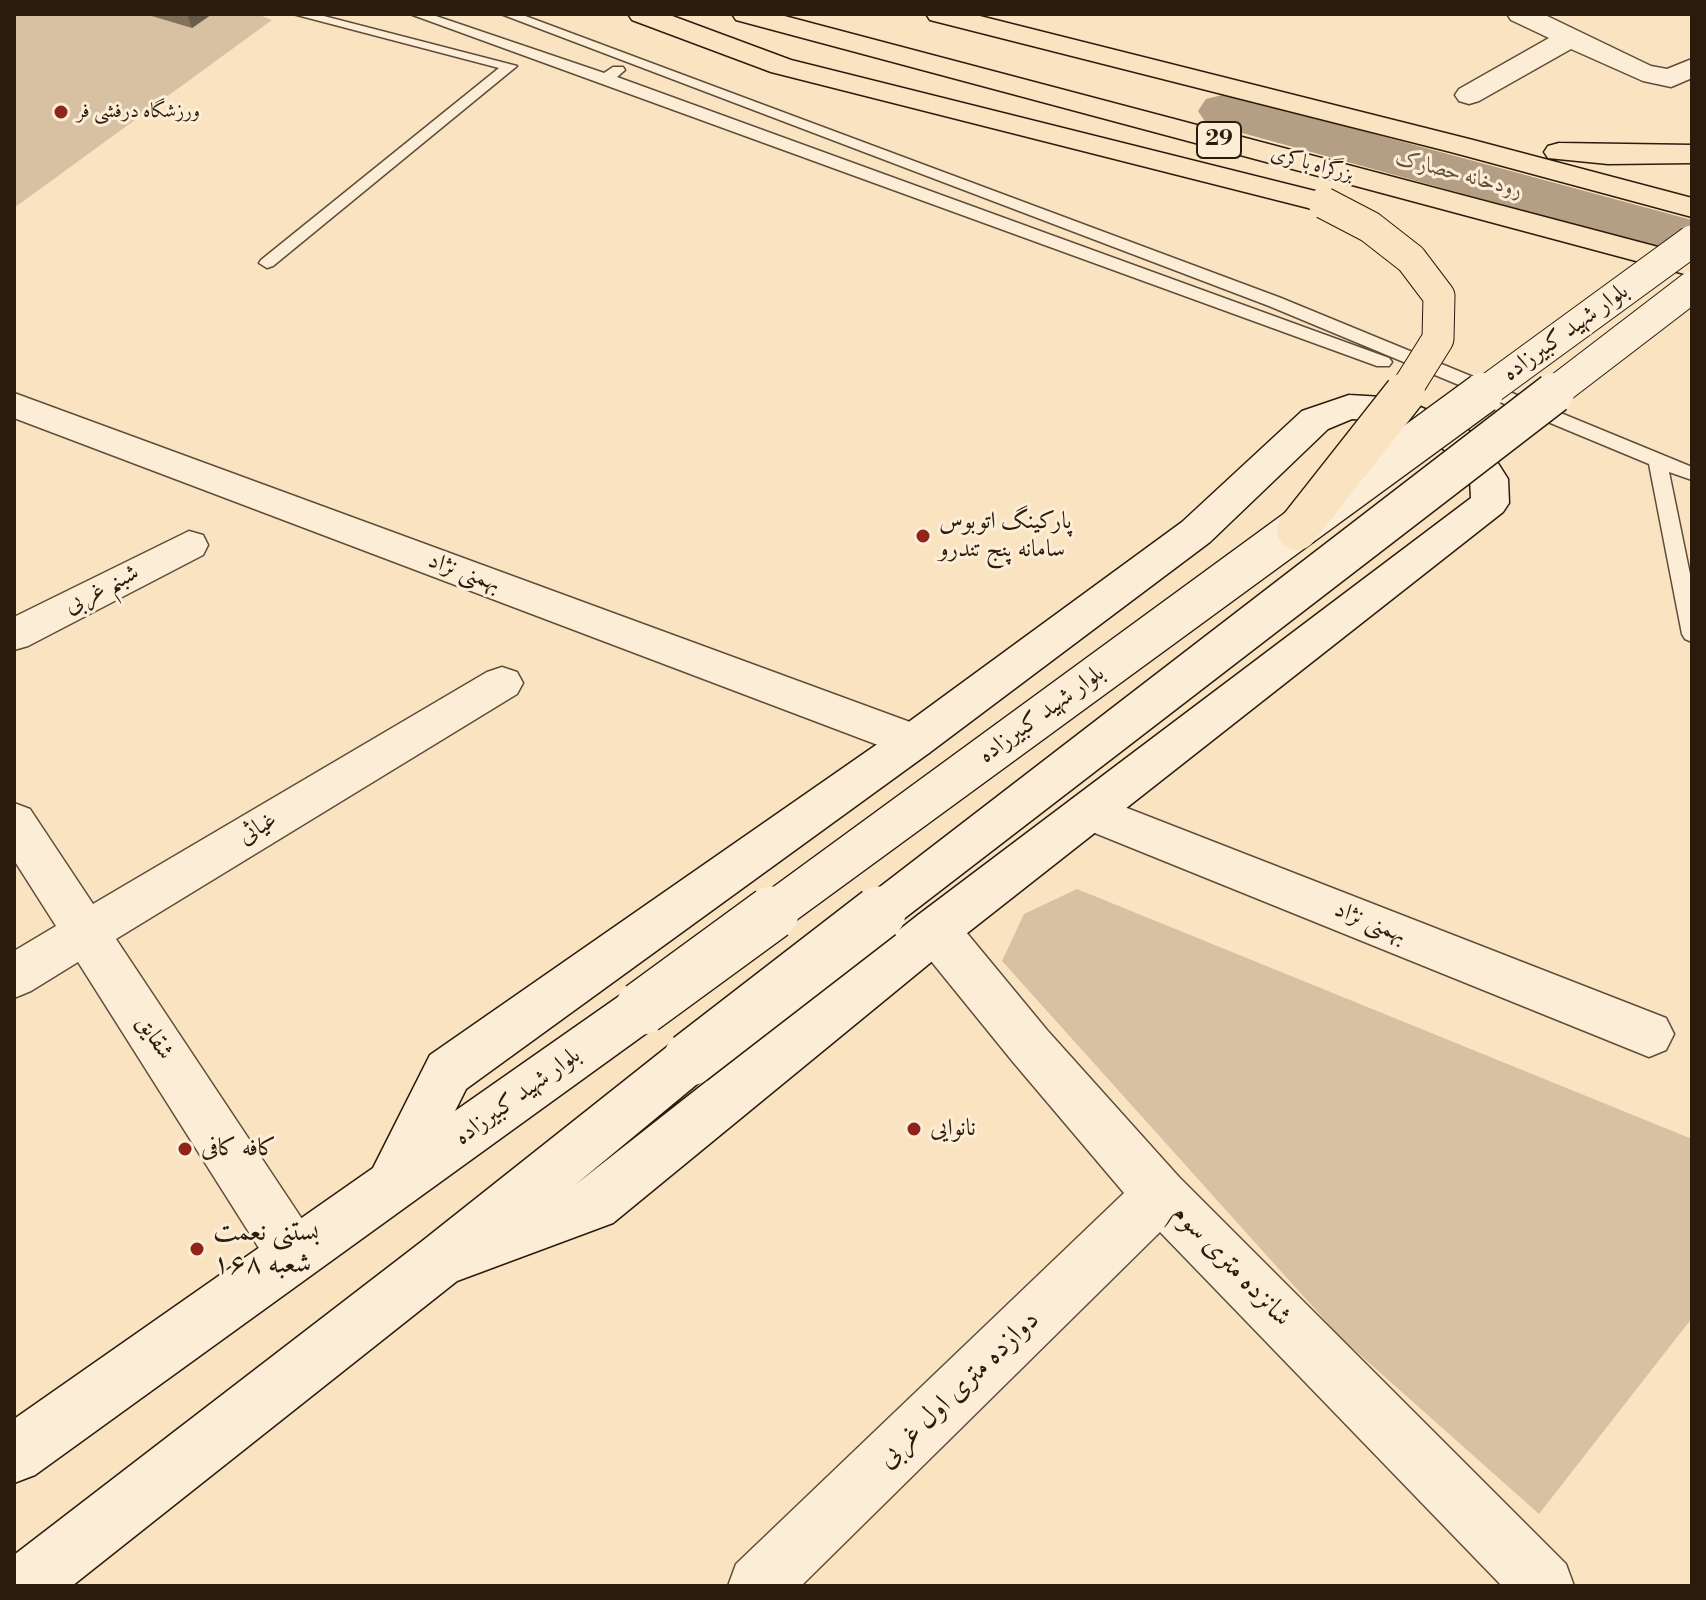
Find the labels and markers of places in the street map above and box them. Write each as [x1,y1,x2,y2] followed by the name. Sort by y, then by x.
[77,100,200,124] place label: ورزشگاه درفشی فر
[52,103,70,121] marker: ورزشگاه درفشی فر
[939,508,1071,564] place label: پارکینگ اتوبوس سامانه پنج تندرو
[914,527,932,545] marker: پارکینگ اتوبوس سامانه پنج تندرو
[930,1115,976,1143] place label: نانوایی
[905,1120,923,1138] marker: نانوایی
[201,1135,276,1163] place label: کافه کافی
[176,1140,194,1158] marker: کافه کافی
[213,1216,319,1282] place label: بستنی نعمت شعبه ۱۶۸
[188,1240,206,1258] marker: بستنی نعمت شعبه ۱۶۸

